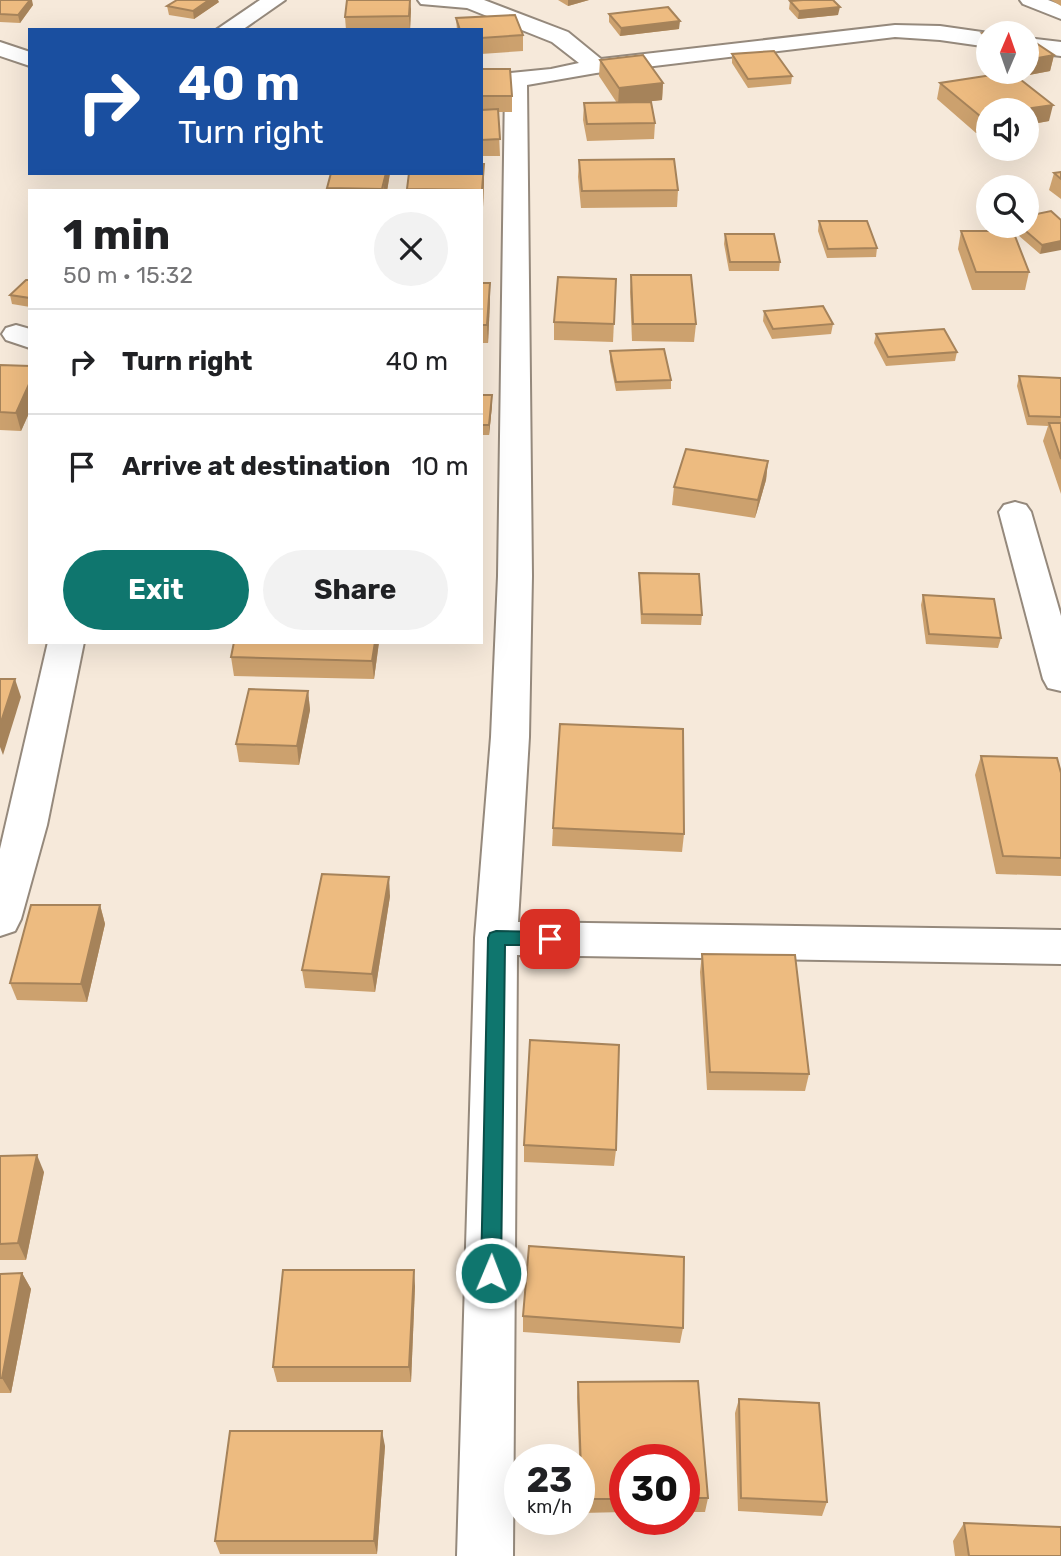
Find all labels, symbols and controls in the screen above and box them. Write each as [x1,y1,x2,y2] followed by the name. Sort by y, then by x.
[976,21,1040,84] north arrow
[976,21,1039,238] map controls
[178,54,300,112] text: 40 m
[63,56,154,147] icon: right
[976,98,1039,161] button: sound
[178,113,323,151] text: Turn right
[976,175,1039,238] button: search
[63,210,170,260] text: 1 min
[374,212,448,286] button: close
[63,261,193,289] text: 50 m · 15:32
[63,343,101,381] icon: right
[122,346,252,377] text: Turn right
[386,346,448,377] text: 40 m
[63,448,101,486] icon: arrive
[122,451,390,482] text: Arrive at destination
[411,451,469,482] text: 10 m
[63,550,249,630] button: Exit
[263,550,448,630] button: Share
[520,909,580,969] pin
[531,920,569,958] icon: arrive
[454,1236,528,1310] position arrow
[609,1444,700,1535] speed limit sign: 30
[527,1459,572,1501] text: 23
[527,1496,572,1518] text: km/h

